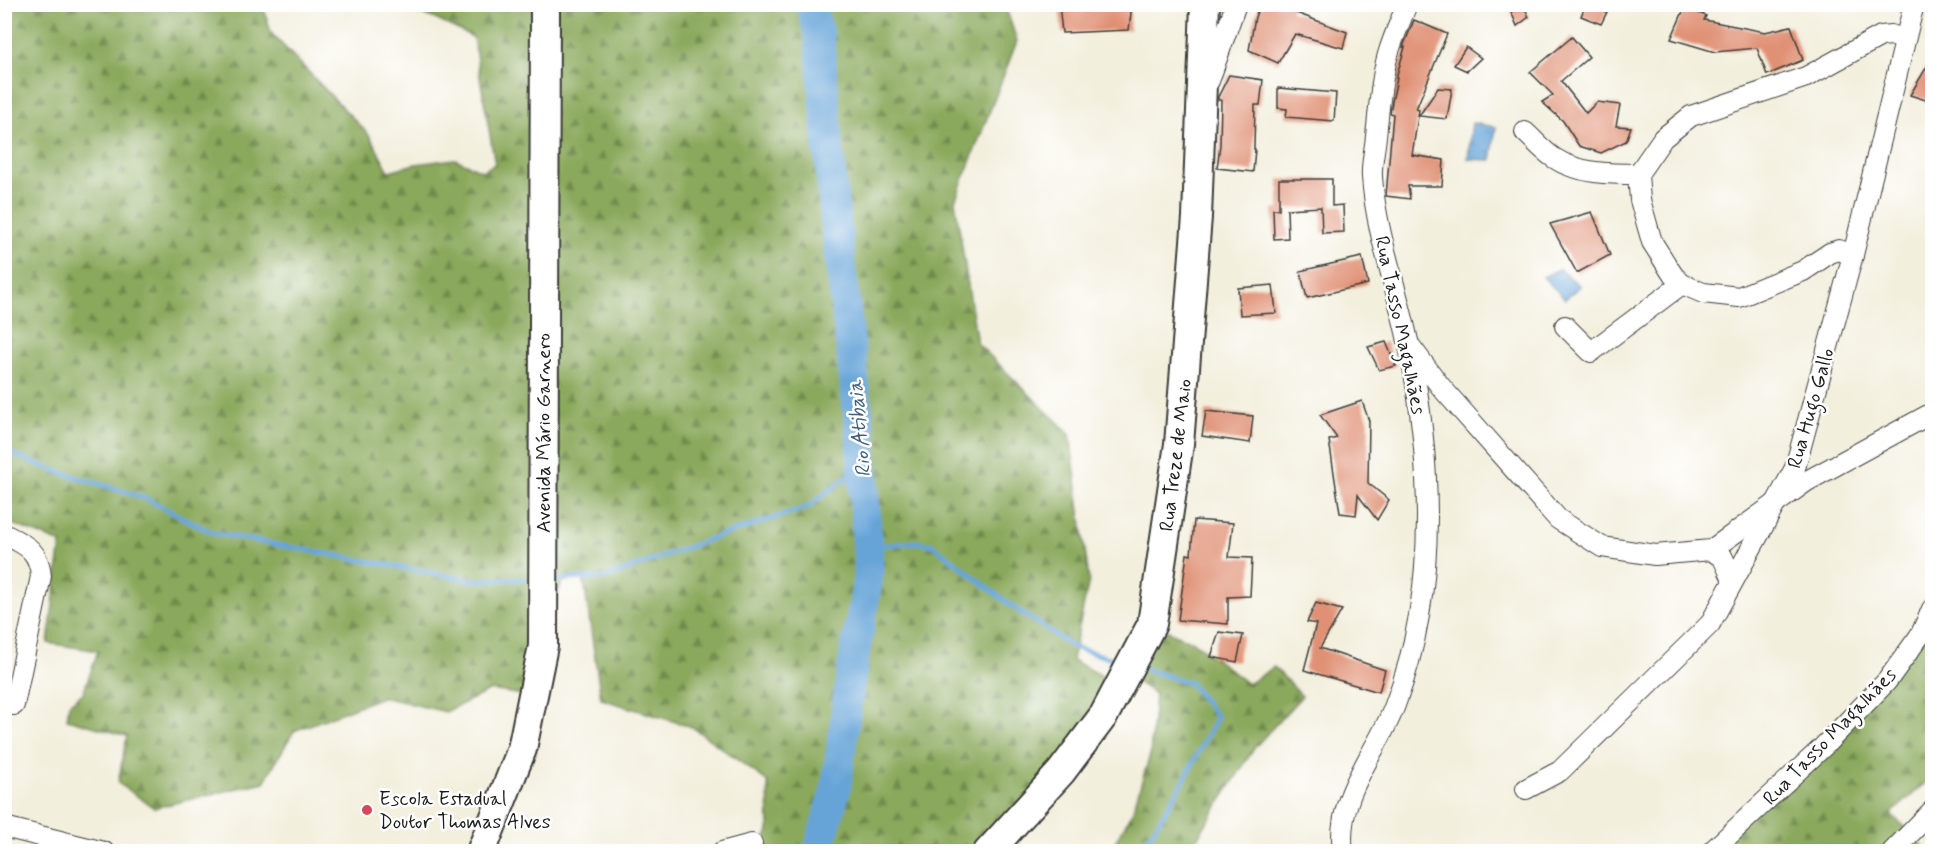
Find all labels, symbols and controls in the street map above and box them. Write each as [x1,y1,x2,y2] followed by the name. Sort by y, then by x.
[1365,234,1432,418] street label: Rua Tasso Magalhães
[531,333,558,533] street label: Avenida Mário Garnero
[1781,345,1843,472] street label: Rua Hugo Gallo
[1154,377,1199,533] street label: Rua Treze de Maio
[842,378,878,478] water label: Rio Atibaia
[1757,662,1904,813] street label: Rua Tasso Magalhães
[379,786,551,836] place label: Escola Estadual Doutor Thomas Alves
[360,803,374,817] marker: Escola Estadual Doutor Thomas Alves

